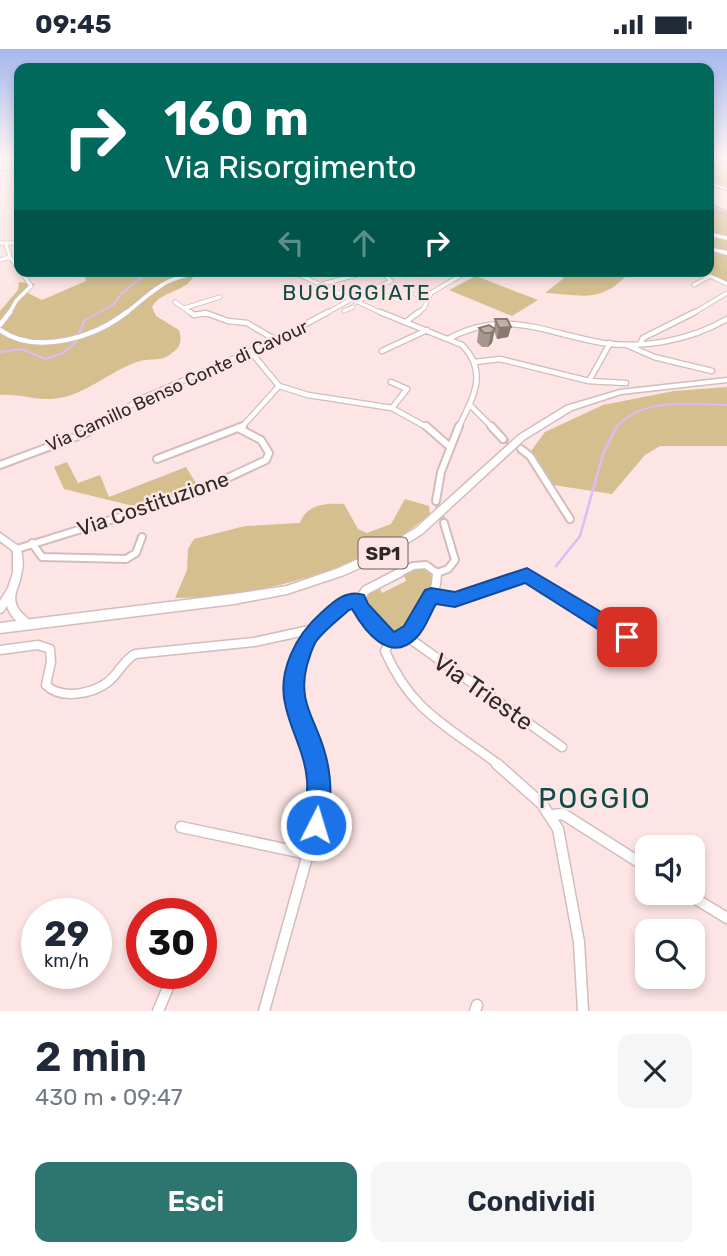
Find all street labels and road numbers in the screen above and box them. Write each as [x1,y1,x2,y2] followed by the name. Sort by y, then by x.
[42,315,312,457] street label: Via Camillo Benso Conte di Cavour
[74,466,232,541] street label: Via Costituzione
[358,538,408,569] road number: SP1
[428,647,538,737] street label: Via Trieste

